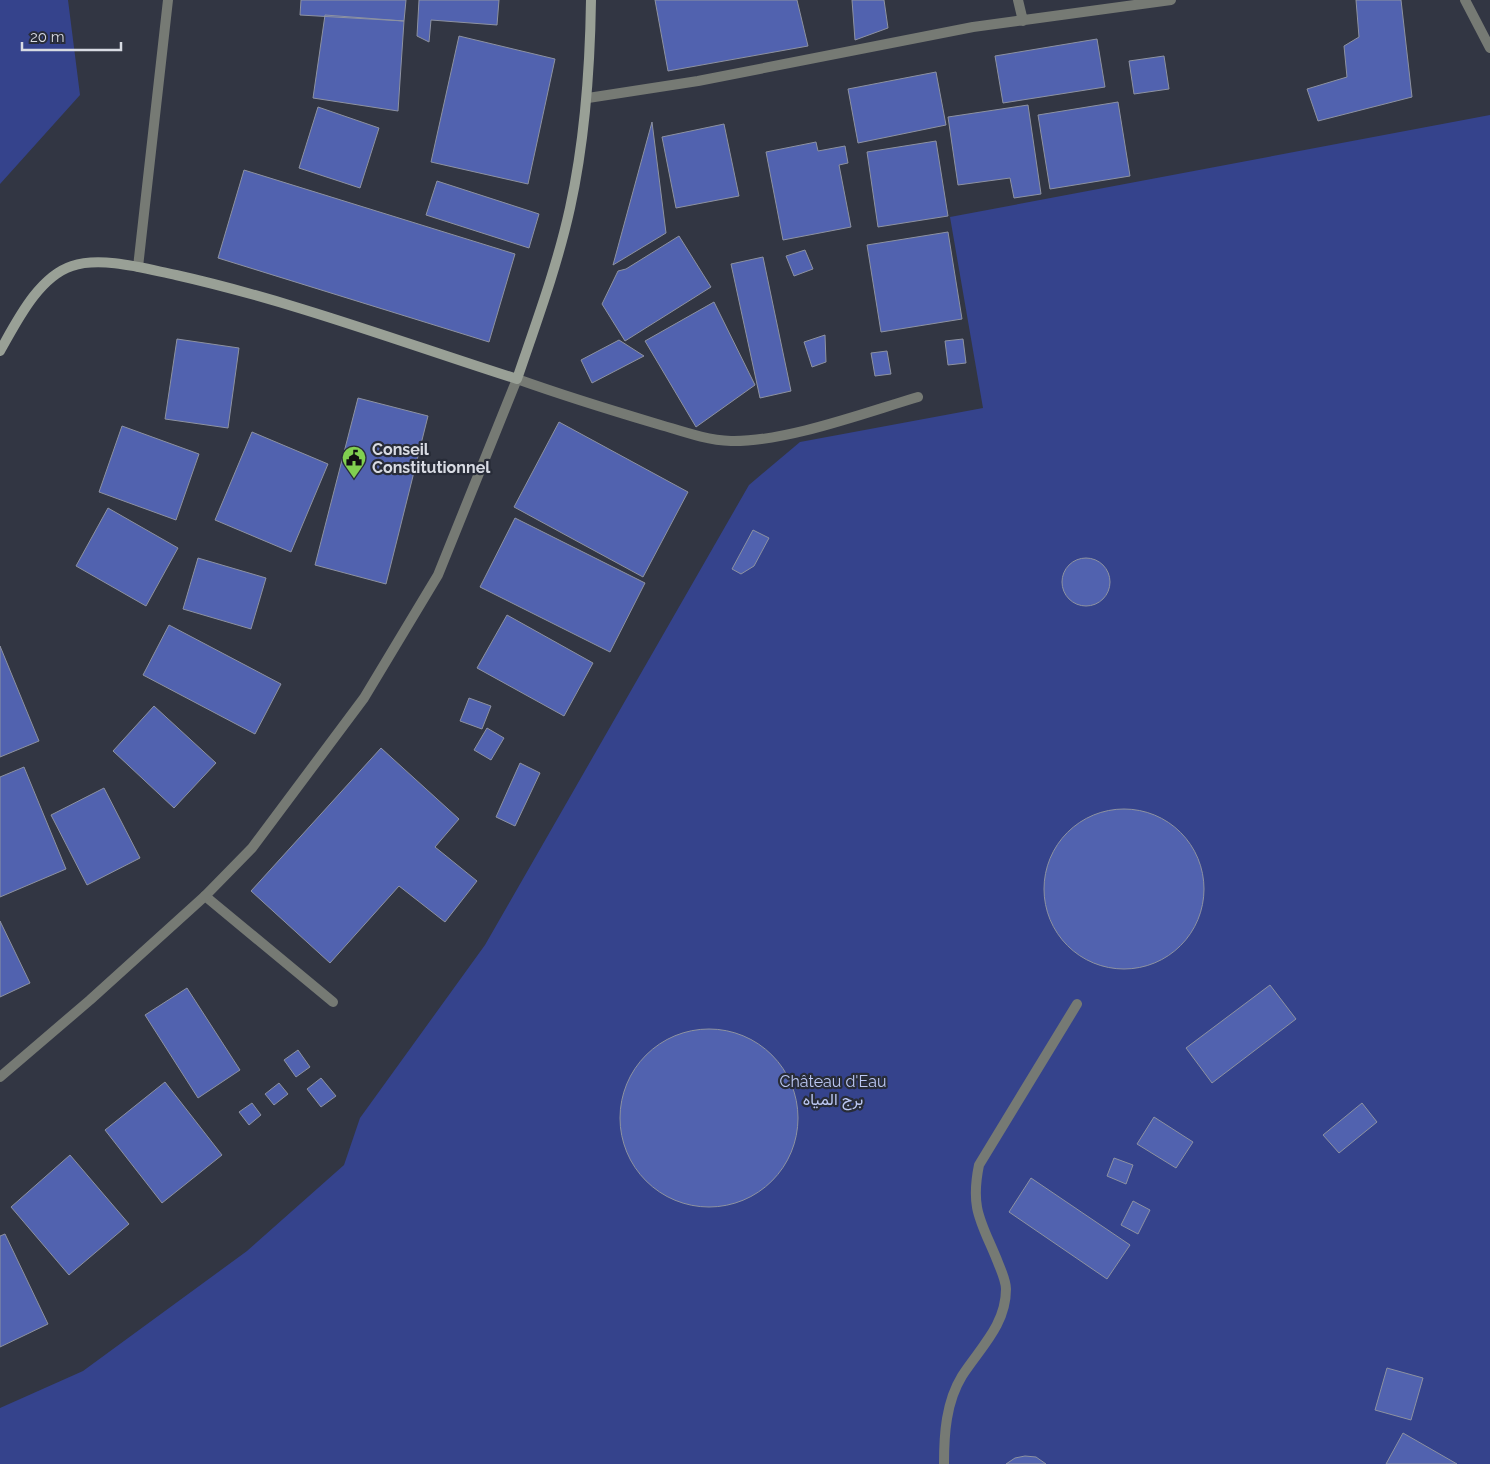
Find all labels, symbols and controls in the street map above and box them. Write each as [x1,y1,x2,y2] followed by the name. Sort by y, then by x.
[22,20,121,52] scale bar
[30,28,65,46] text: 20 m
[372,440,491,477] place label: Conseil Constitutionnel
[341,445,367,479] public building icon: Conseil Constitutionnel
[780,1072,886,1111] park label: Château d'Eau برج المياه

